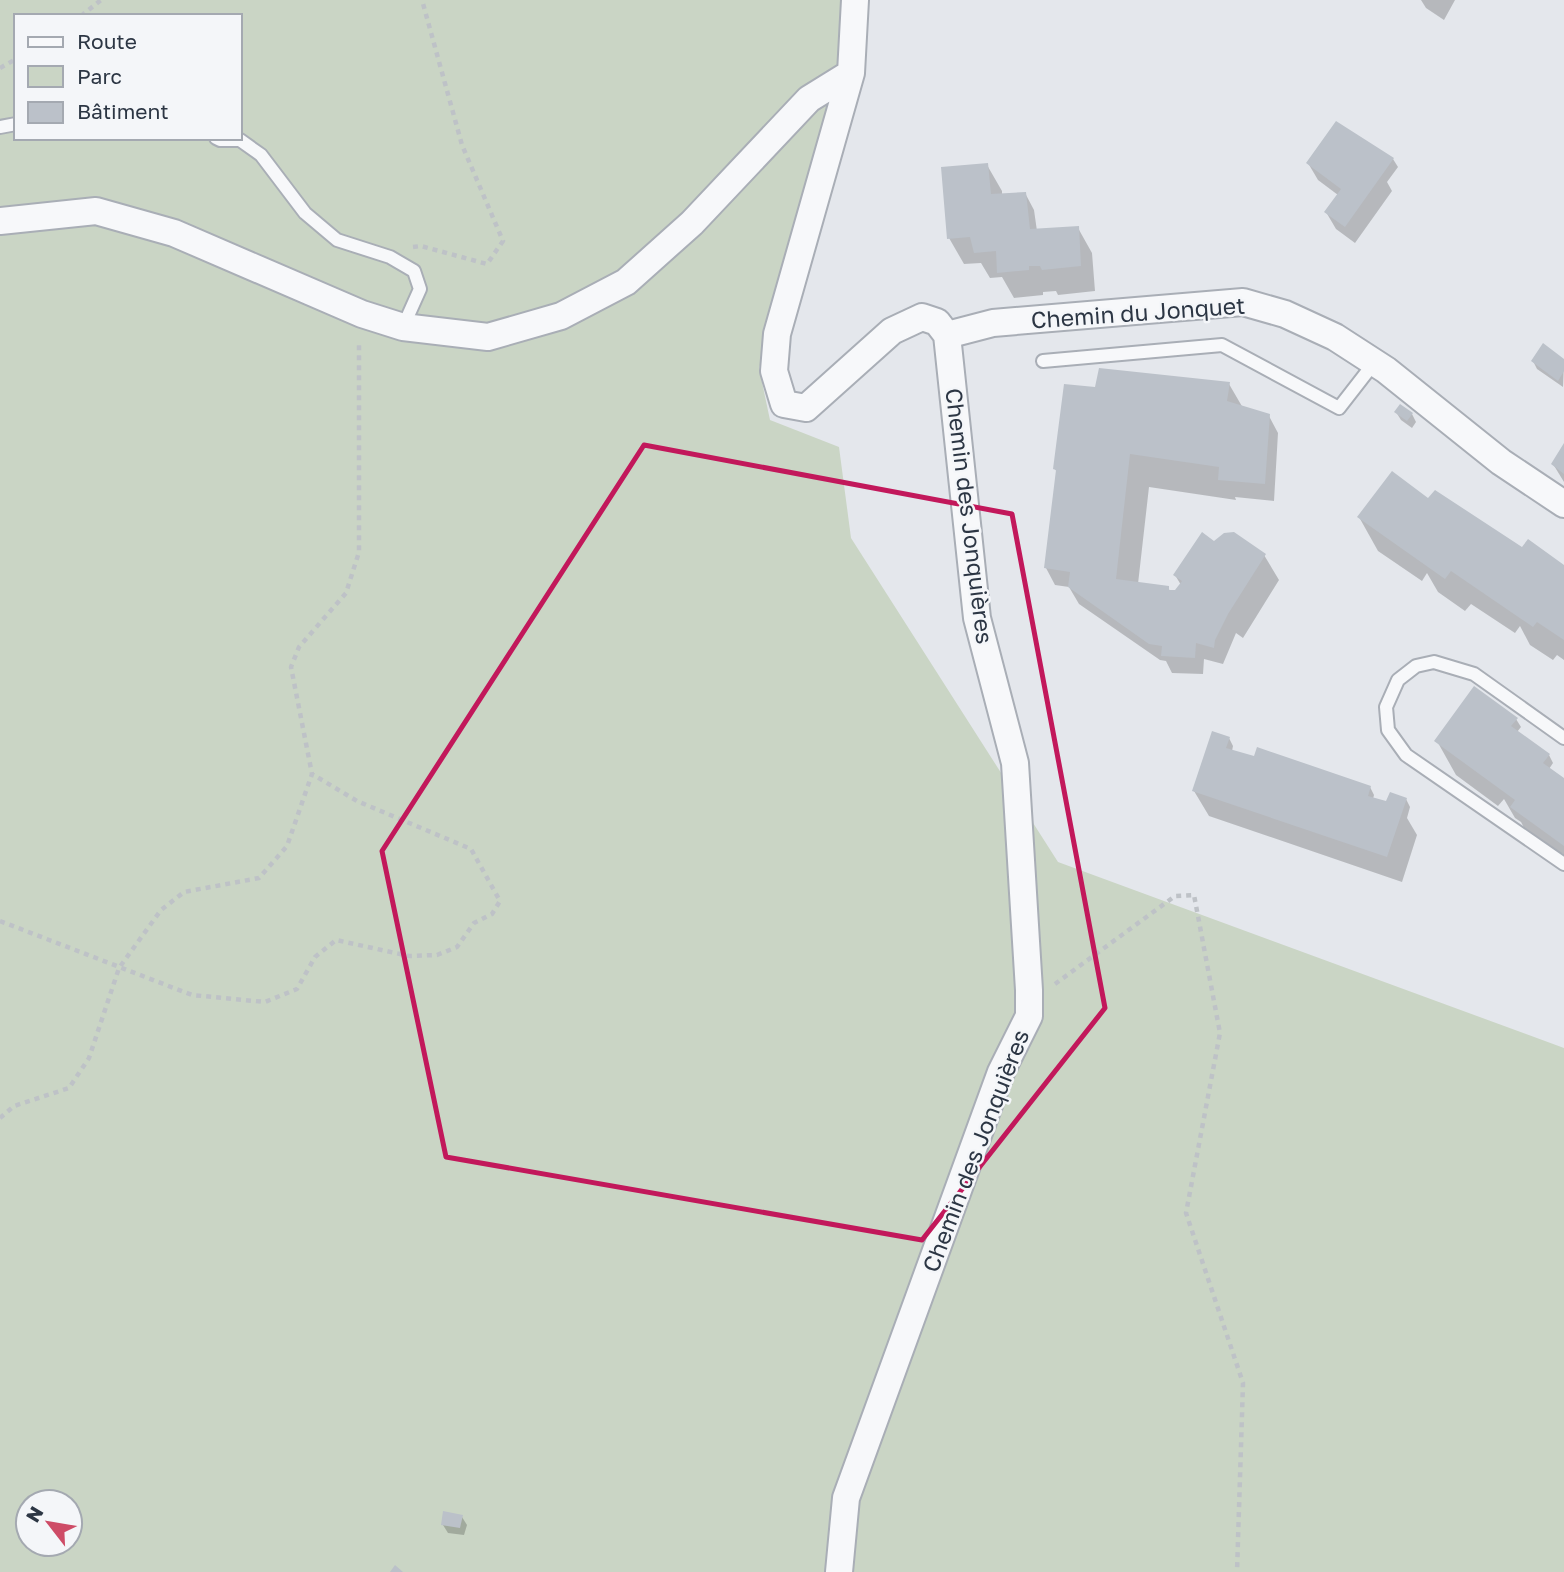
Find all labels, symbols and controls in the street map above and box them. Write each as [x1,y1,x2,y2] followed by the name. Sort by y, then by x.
[14,14,242,140] legend
[77,28,137,54] text: Route
[77,63,122,89] text: Parc
[77,98,169,124] text: Bâtiment
[1030,291,1246,333] street label: Chemin du Jonquet
[940,386,1000,645] street label: Chemin des Jonquières
[916,1025,1034,1276] street label: Chemin des Jonquières
[14,1488,84,1558] north arrow
[20,1502,48,1526] text: N

